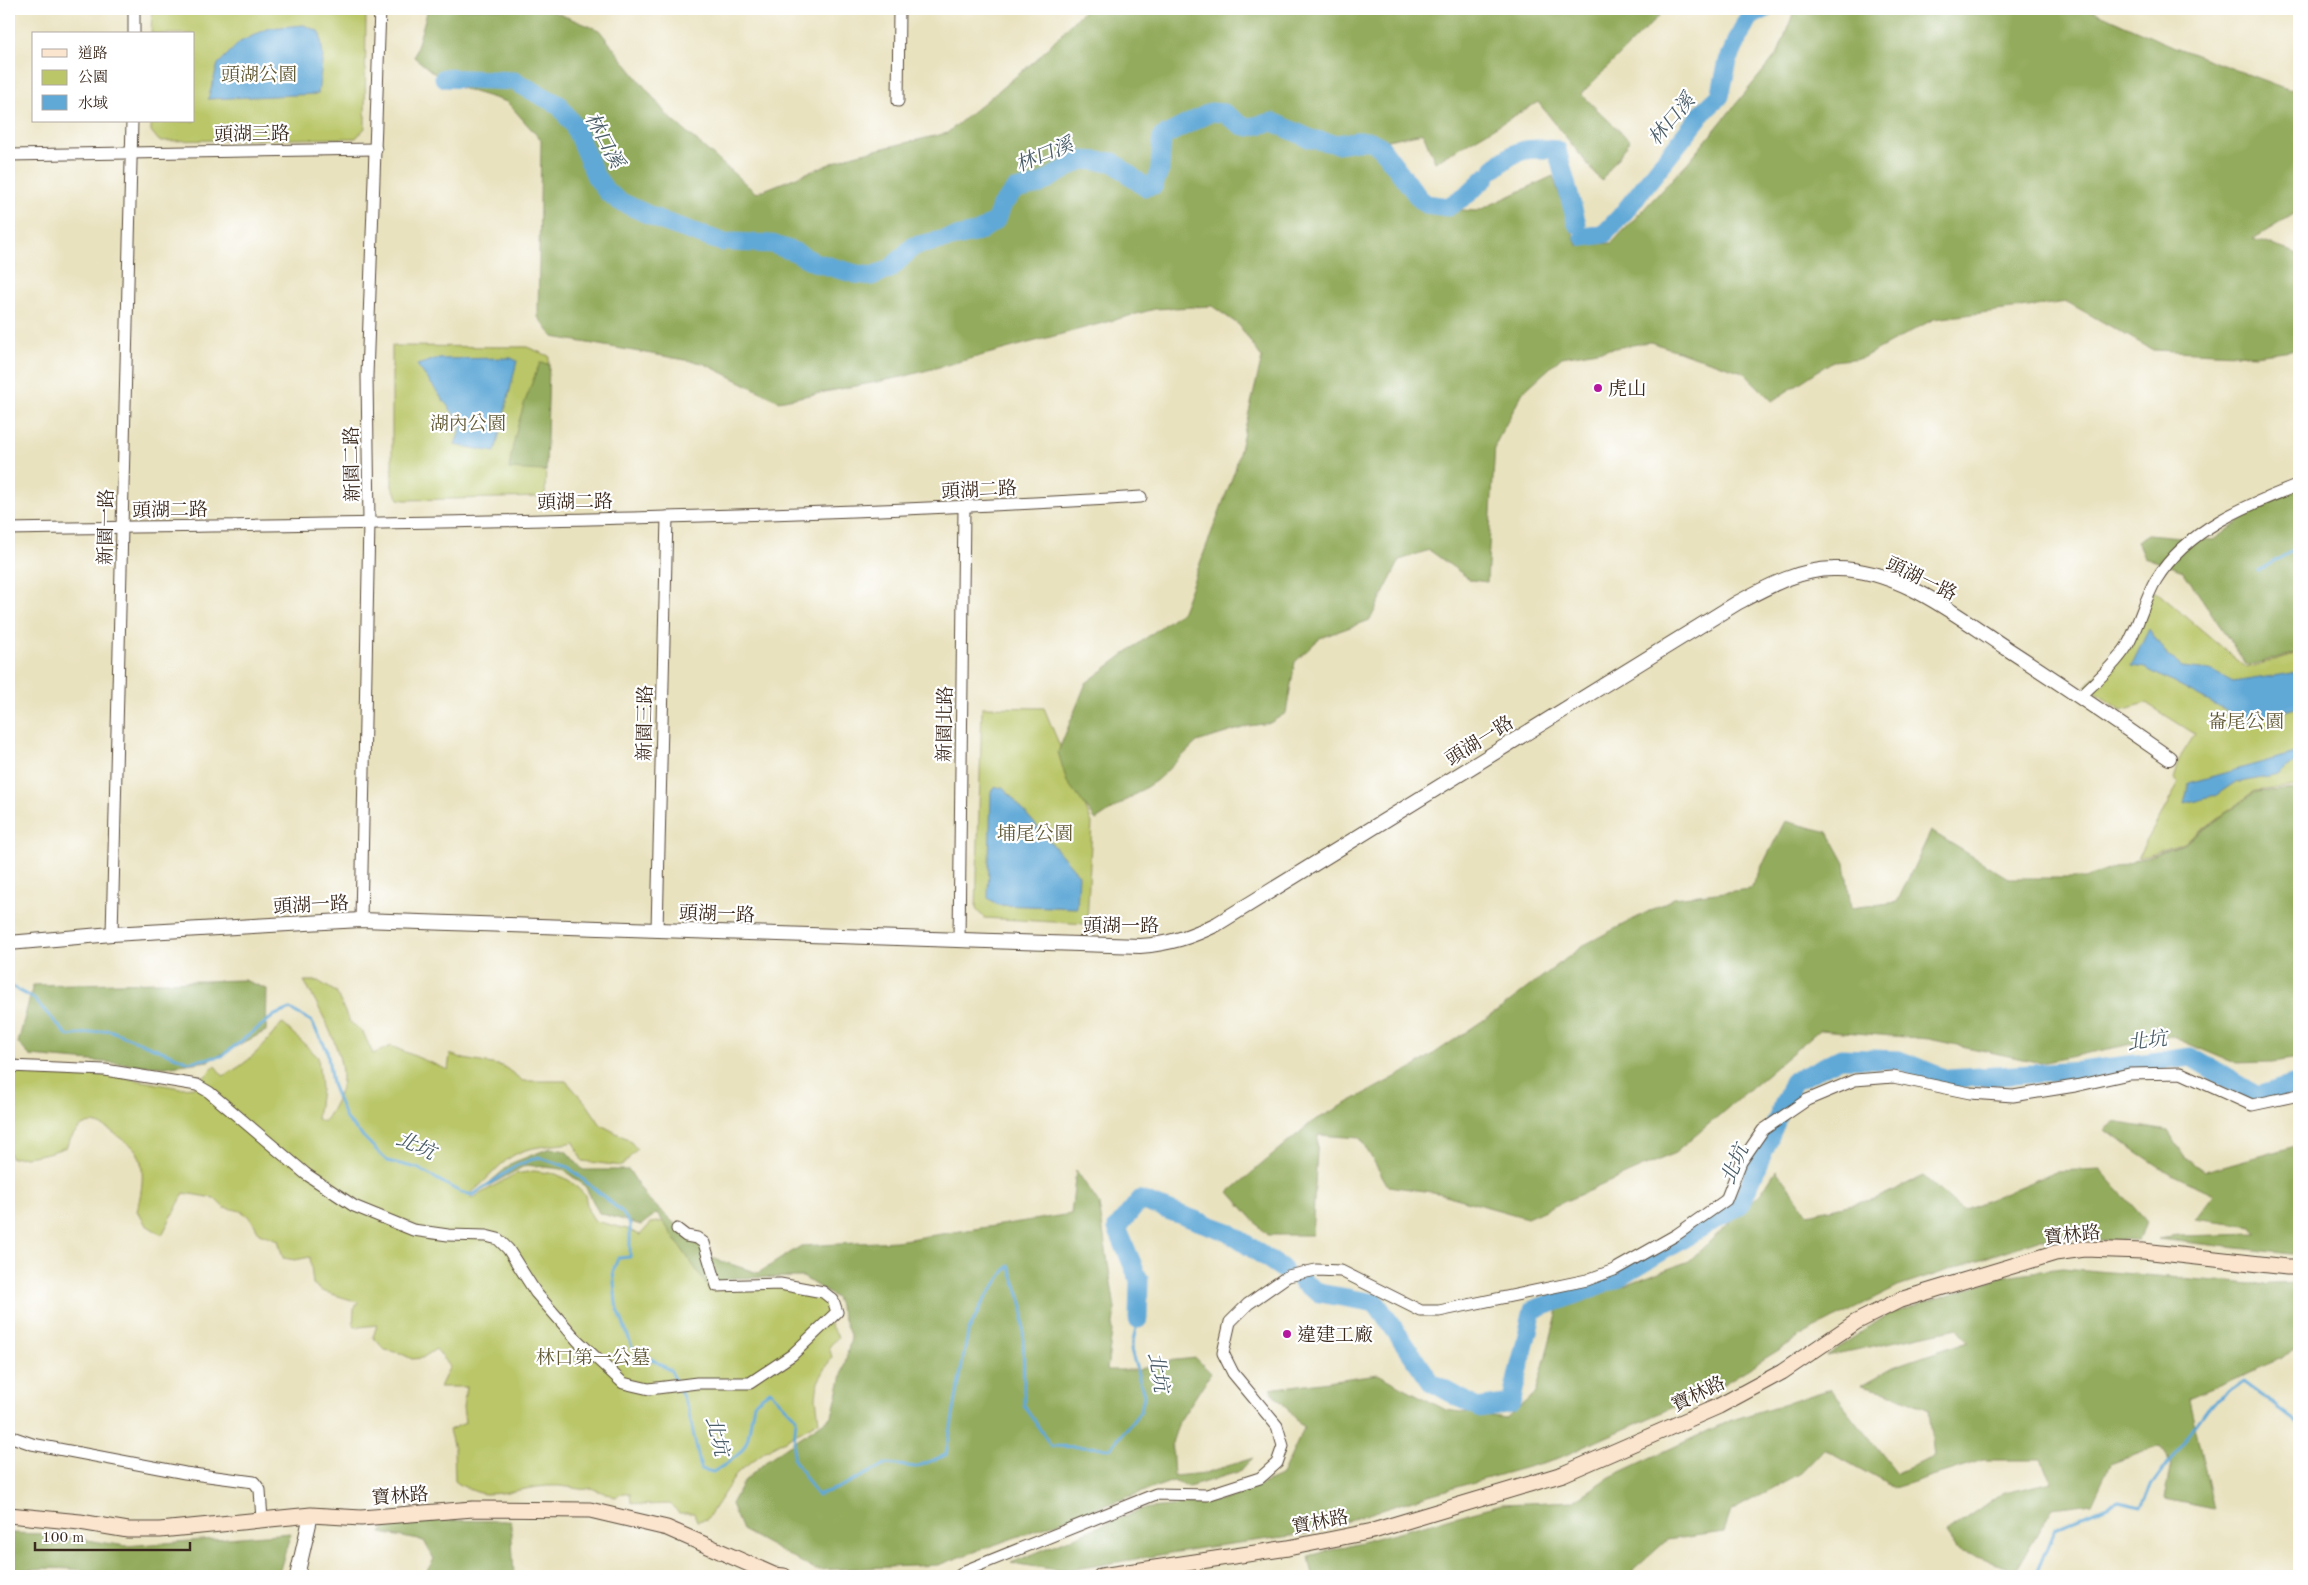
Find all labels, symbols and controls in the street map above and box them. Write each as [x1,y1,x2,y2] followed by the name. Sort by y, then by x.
[32,32,195,122] legend
[78,45,108,62] text: 道路
[221,64,297,86] park label: 頭湖公園
[78,69,108,86] text: 公園
[1644,88,1701,150] water label: 林口溪
[78,95,108,112] text: 水域
[580,109,629,174] water label: 林口溪
[214,122,290,146] street label: 頭湖三路
[1012,133,1078,176] water label: 林口溪
[1608,379,1646,400] place label: 虎山
[1592,382,1604,394] marker: 虎山
[430,413,506,435] park label: 湖內公園
[341,426,364,502] street label: 新園二路
[941,477,1018,503] street label: 頭湖二路
[95,489,118,565] street label: 新園一路
[537,490,613,514] street label: 頭湖二路
[132,498,208,522] street label: 頭湖二路
[1883,552,1961,605] street label: 頭湖一路
[634,685,657,761] street label: 新園三路
[934,686,957,762] street label: 新園北路
[1441,711,1518,770] street label: 頭湖一路
[2208,711,2284,733] park label: 崙尾公園
[997,823,1073,845] park label: 埔尾公園
[273,892,350,918] street label: 頭湖一路
[679,902,755,926] street label: 頭湖一路
[1083,915,1159,937] street label: 頭湖一路
[2126,1027,2171,1054] water label: 北坑
[393,1128,441,1165] water label: 北坑
[1717,1139,1754,1187] water label: 北坑
[2043,1222,2102,1249] street label: 寶林路
[1297,1325,1373,1346] place label: 違建工廠
[1281,1328,1293,1340] marker: 違建工廠
[536,1347,650,1369] park label: 林口第一公墓
[1144,1351,1173,1397] water label: 北坑
[1668,1372,1729,1416] street label: 寶林路
[702,1414,733,1461] water label: 北坑
[371,1484,429,1509] street label: 寶林路
[1290,1507,1350,1538] street label: 寶林路
[35,1520,190,1552] scale bar
[42,1531,84,1546] text: 100 m

